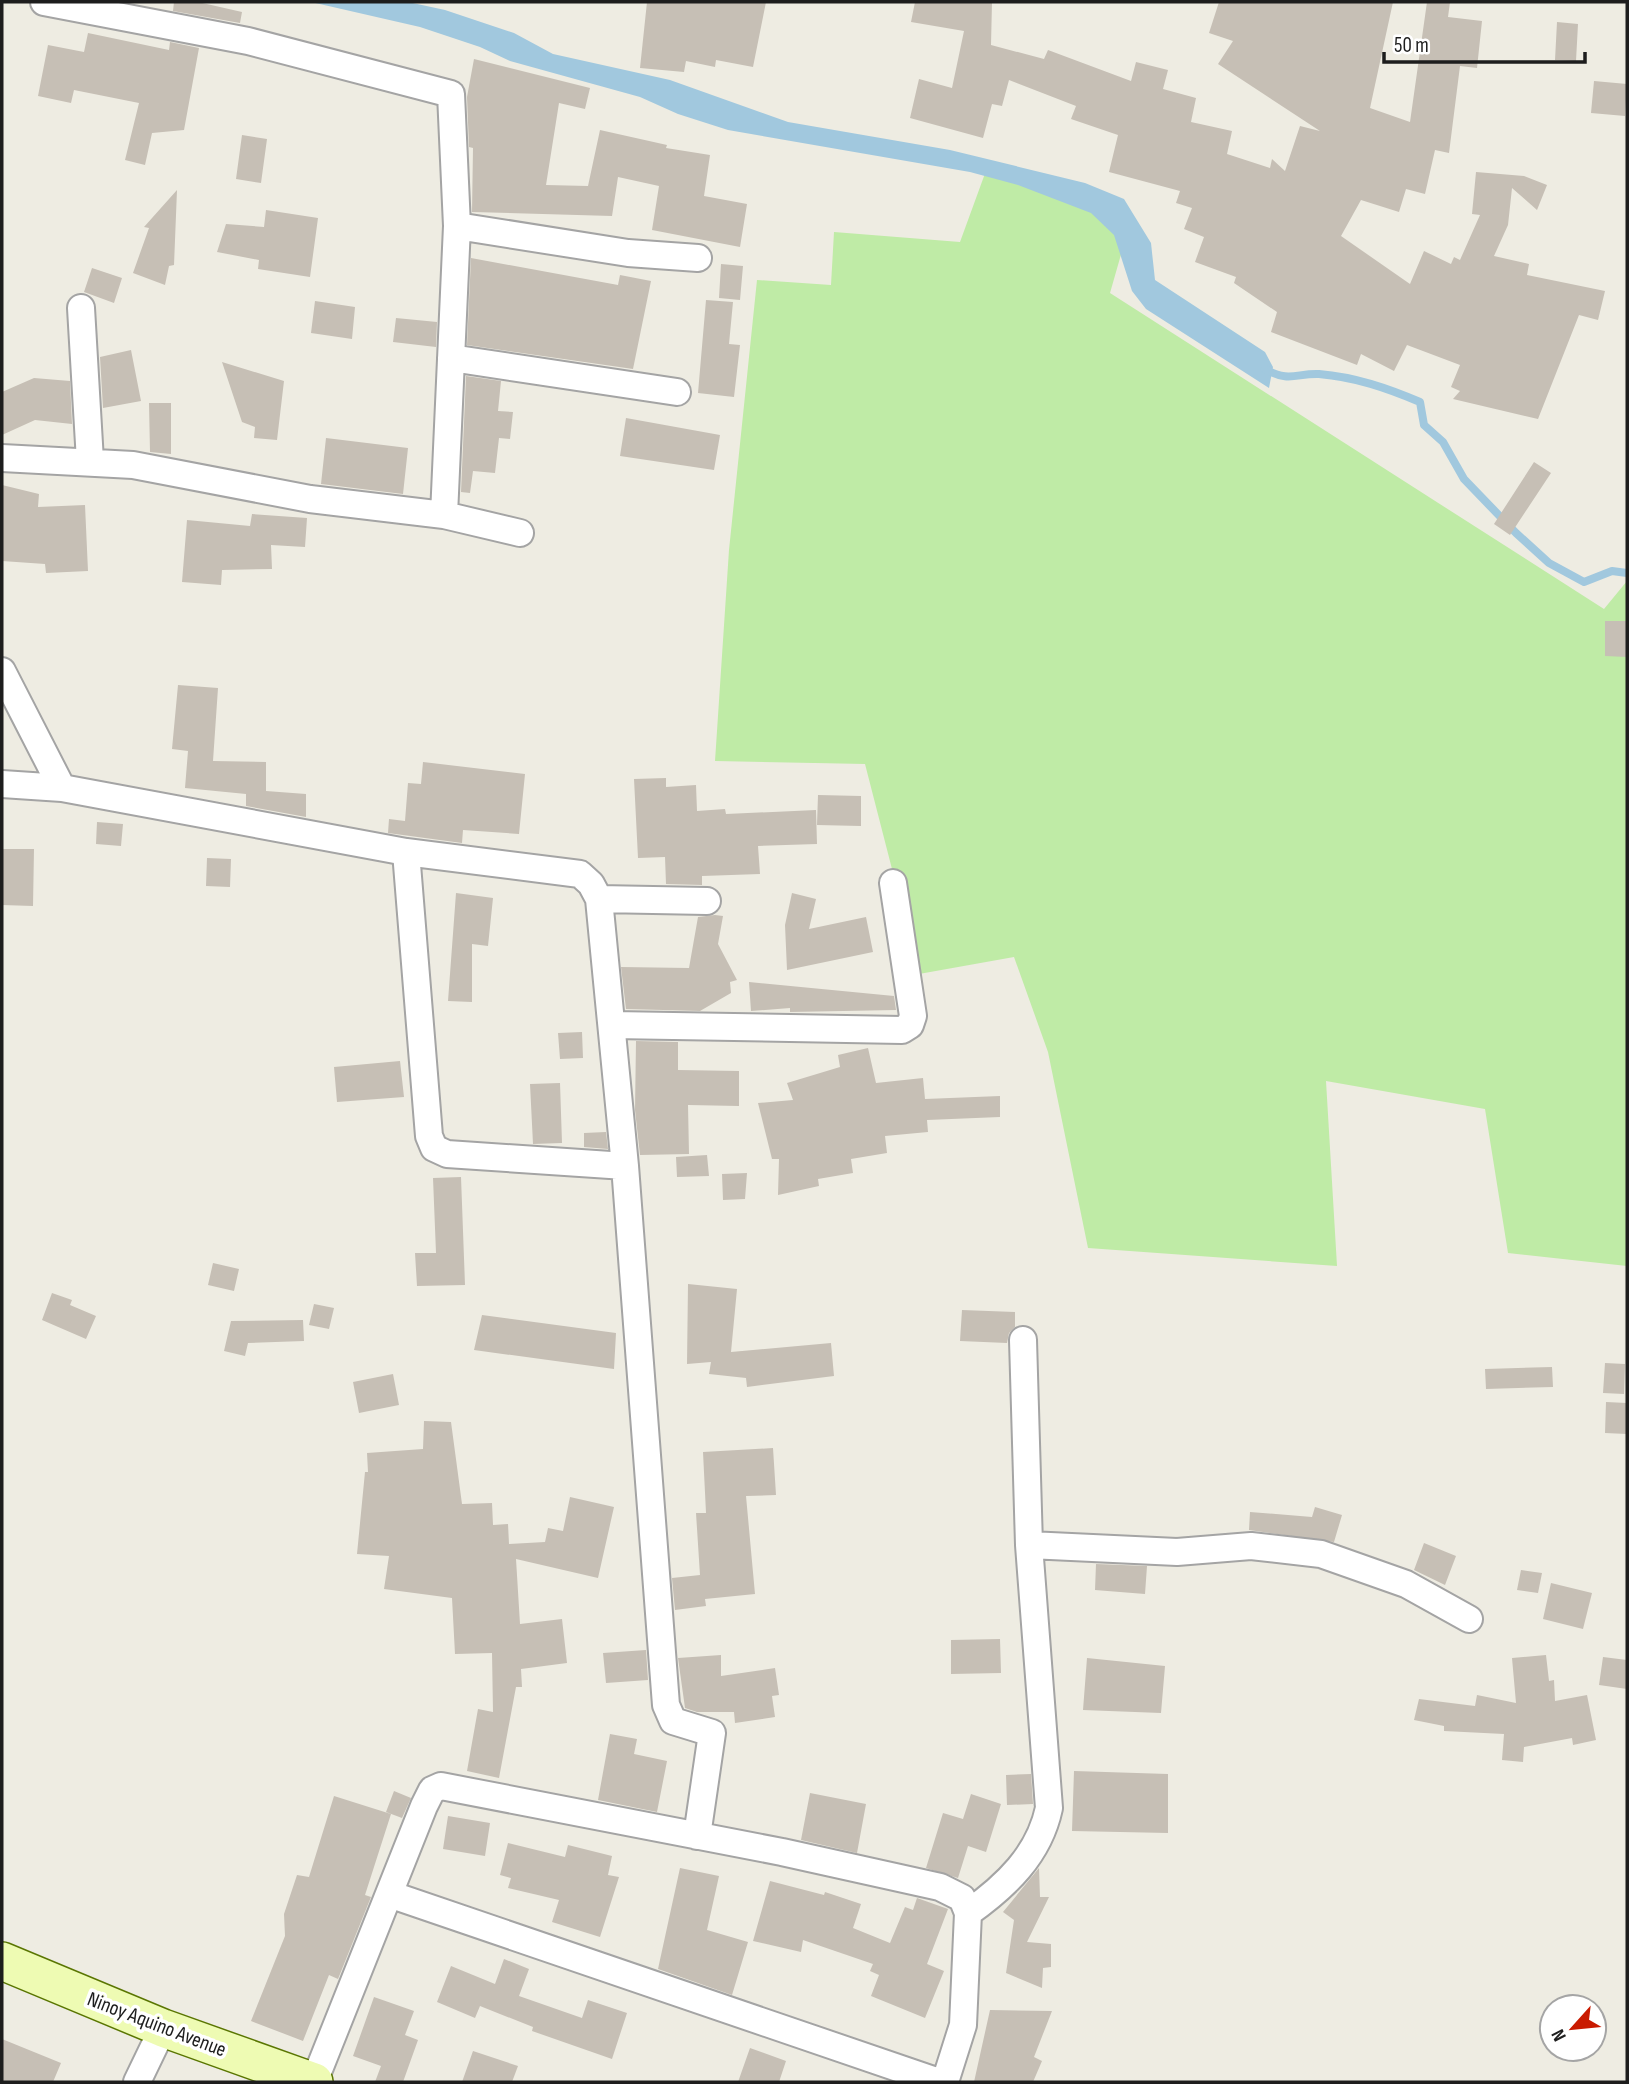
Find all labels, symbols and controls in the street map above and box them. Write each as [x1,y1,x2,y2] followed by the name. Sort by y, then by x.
[1384,21,1585,65] scale bar
[1394,33,1429,58] text: 50 m
[84,1987,230,2062] street label: Ninoy Aquino Avenue
[1538,1993,1608,2063] north arrow
[1547,2025,1572,2045] text: N

